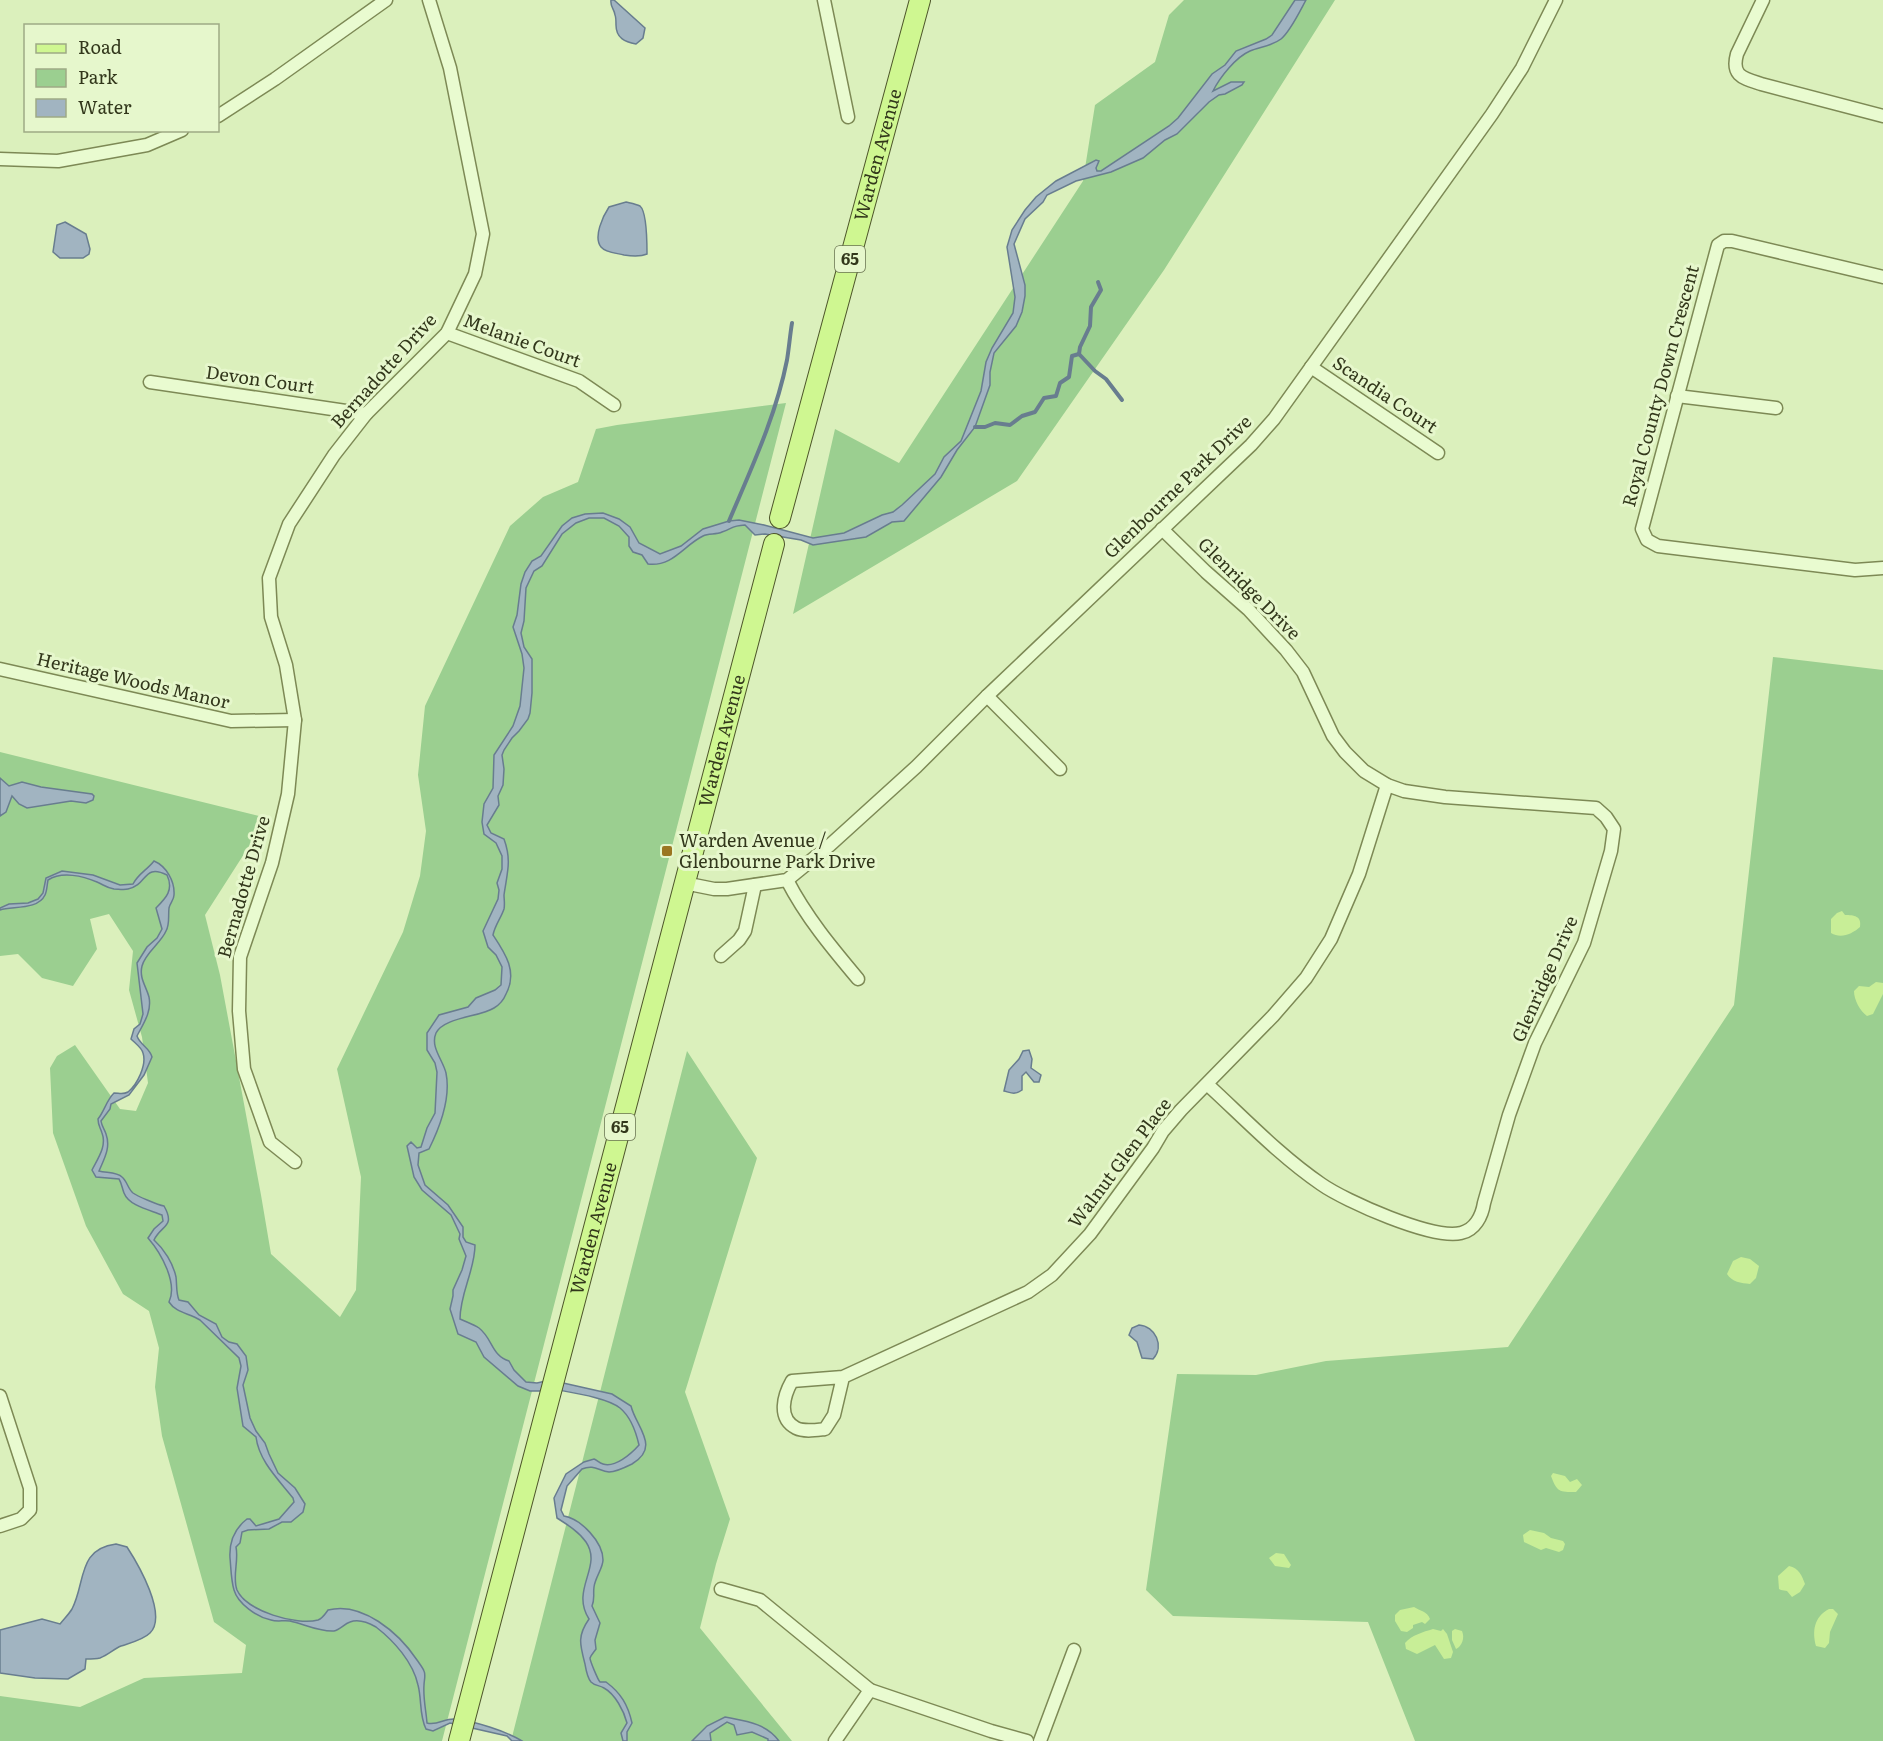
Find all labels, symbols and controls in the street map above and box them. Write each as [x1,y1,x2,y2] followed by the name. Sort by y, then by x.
[24,24,219,132] legend
[78,33,122,60] text: Road
[78,63,119,90] text: Park
[846,85,907,224] street label: Warden Avenue
[78,93,132,120] text: Water
[835,246,865,272] road number: 65
[1614,261,1705,509] street label: Royal County Down Crescent
[324,306,442,434] street label: Bernadotte Drive
[460,306,586,374] street label: Melanie Court
[1328,349,1444,439] street label: Scandia Court
[204,358,317,400] street label: Devon Court
[1097,408,1257,564] street label: Glenbourne Park Drive
[1193,530,1308,645] street label: Glenridge Drive
[34,644,233,715] street label: Heritage Woods Manor
[690,671,751,810] street label: Warden Avenue
[209,812,276,961] street label: Bernadotte Drive
[679,826,875,874] place label: Warden Avenue / Glenbourne Park Drive
[660,844,674,858] marker: Warden Avenue / Glenbourne Park Drive
[1504,911,1584,1046] street label: Glenridge Drive
[1061,1091,1177,1233] street label: Walnut Glen Place
[605,1114,635,1140] road number: 65
[562,1159,623,1297] street label: Warden Avenue

